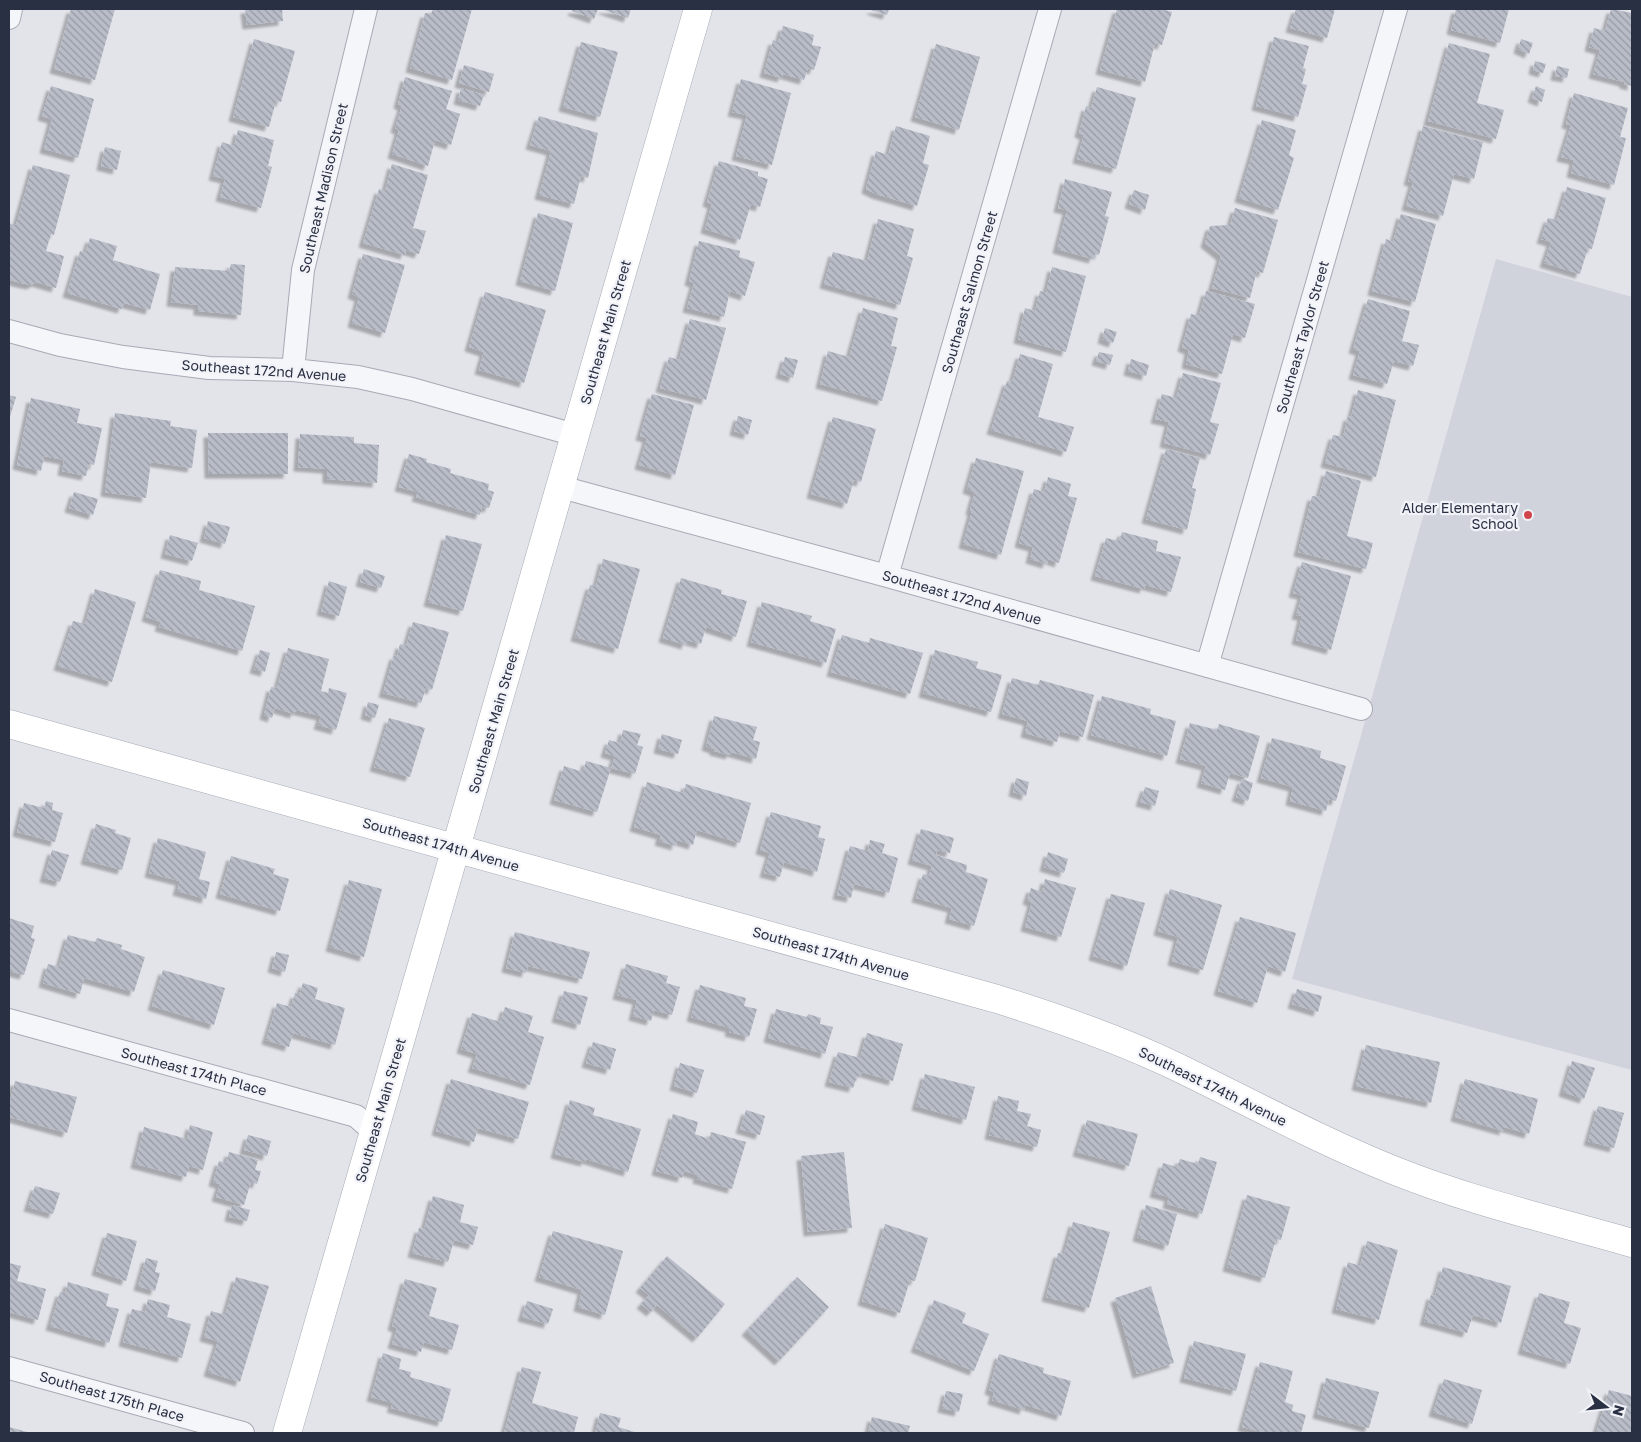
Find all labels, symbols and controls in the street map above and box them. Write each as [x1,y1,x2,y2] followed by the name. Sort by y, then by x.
[295,101,351,275] street label: Southeast Madison Street
[938,209,1000,375] street label: Southeast Salmon Street
[576,258,634,406] street label: Southeast Main Street
[1272,258,1332,416] street label: Southeast Taylor Street
[181,356,347,384] street label: Southeast 172nd Avenue
[1402,499,1518,532] place label: Alder Elementary School
[1522,509,1534,521] marker: Alder Elementary School
[880,566,1044,628] street label: Southeast 172nd Avenue
[464,647,522,795] street label: Southeast Main Street
[361,813,521,875] street label: Southeast 174th Avenue
[751,922,911,984] street label: Southeast 174th Avenue
[351,1036,409,1184] street label: Southeast Main Street
[119,1043,269,1099] street label: Southeast 174th Place
[1136,1043,1290,1129] street label: Southeast 174th Avenue
[38,1367,186,1425] street label: Southeast 175th Place
[1581,1382,1631,1432] north arrow
[1609,1403,1629,1418] text: N

